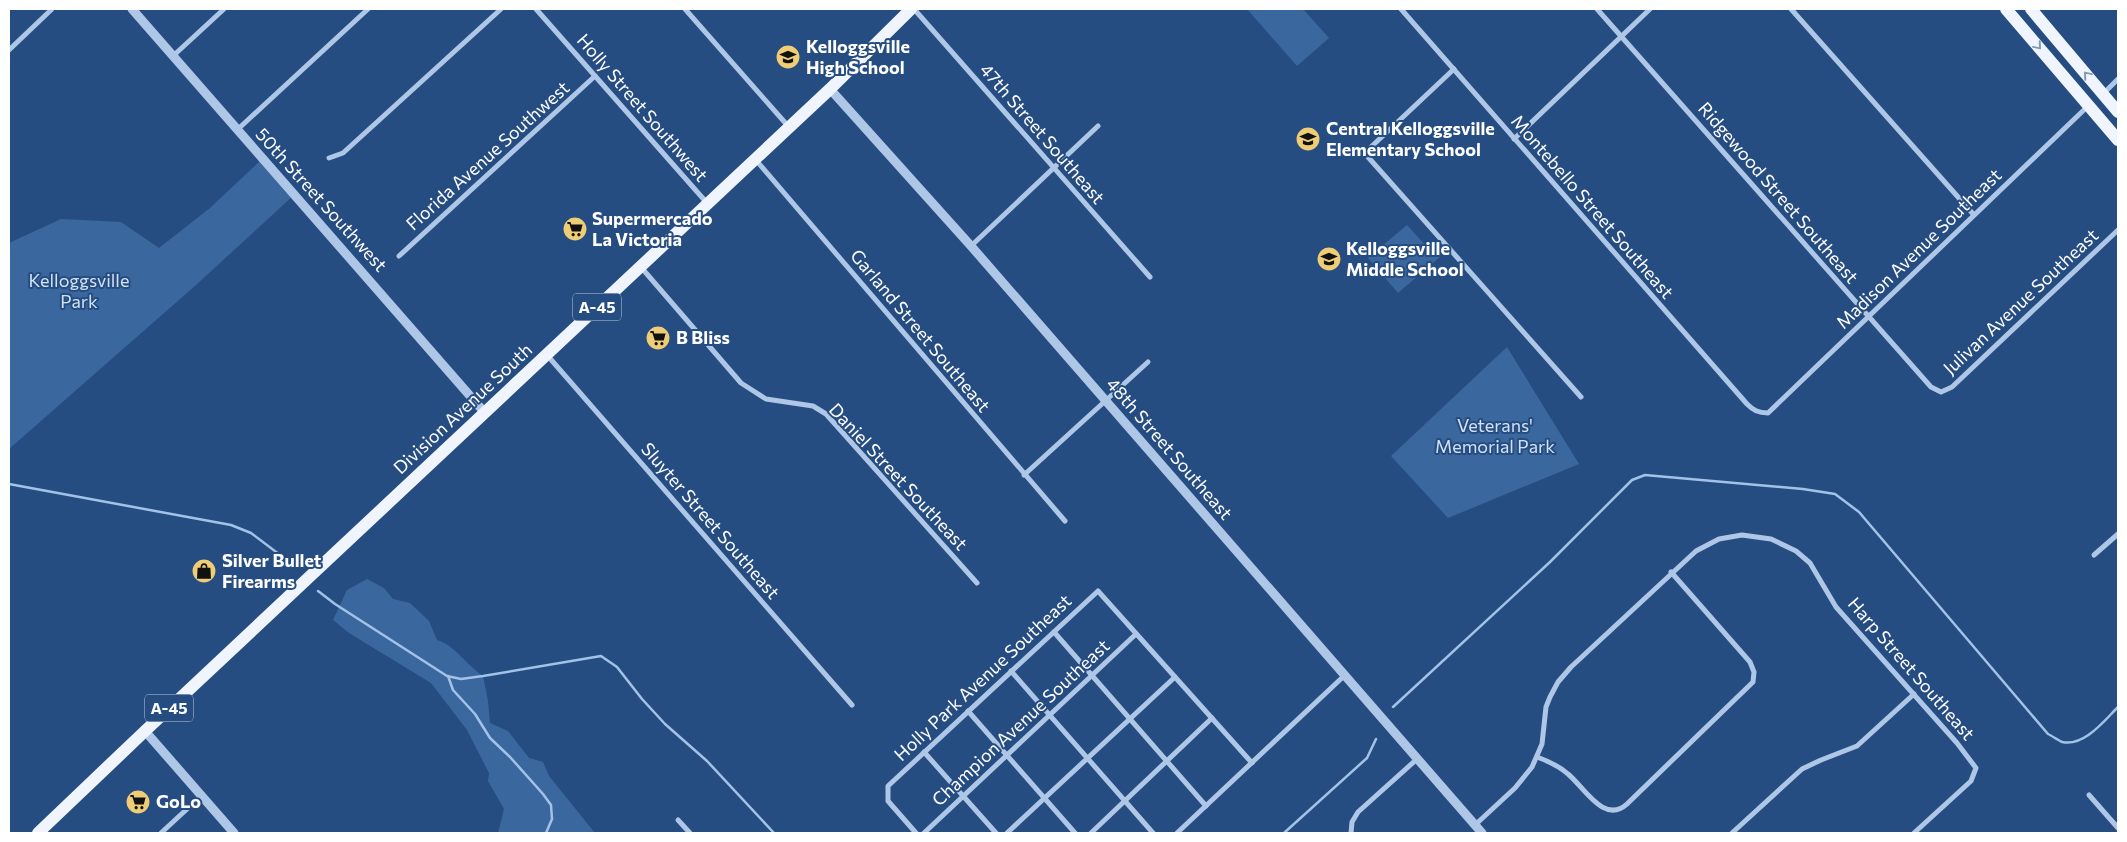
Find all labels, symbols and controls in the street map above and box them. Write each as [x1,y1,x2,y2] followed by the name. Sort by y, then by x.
[573,29,713,186] street label: Holly Street Southwest
[806,35,910,78] place label: Kelloggsville High School
[2032,40,2040,49] one-way arrow
[775,44,801,70] school or university icon: Kelloggsville High School
[976,59,1110,208] street label: 47th Street Southeast
[2084,72,2092,81] one-way arrow
[401,76,574,234] street label: Florida Avenue Southwest
[1694,97,1864,288] street label: Ridgewood Street Southeast
[1507,110,1679,303] street label: Montebello Street Southeast
[1326,117,1495,160] place label: Central Kelloggsville Elementary School
[252,123,392,276] street label: 50th Street Southwest
[1295,126,1321,152] school or university icon: Central Kelloggsville Elementary School
[1831,164,2005,333] street label: Madison Avenue Southeast
[592,207,713,250] place label: Supermercado La Victoria
[562,216,588,242] supermarket icon: Supermercado La Victoria
[1938,224,2102,379] street label: Julivan Avenue Southeast
[1346,237,1464,280] place label: Kelloggsville Middle School
[846,244,995,416] street label: Garland Street Southeast
[1316,246,1342,272] school or university icon: Kelloggsville Middle School
[29,269,129,312] park label: Kelloggsville Park
[573,294,621,320] road number: A-45
[645,325,671,351] supermarket icon: B Bliss
[676,326,730,348] place label: B Bliss
[388,338,536,478] street label: Division Avenue South
[1102,373,1237,524] street label: 48th Street Southeast
[825,398,973,554] street label: Daniel Street Southeast
[1435,414,1555,457] park label: Veterans' Memorial Park
[637,438,785,603] street label: Sluyter Street Southeast
[222,549,322,592] place label: Silver Bullet Firearms
[191,558,217,584] shop icon: Silver Bullet Firearms
[889,589,1075,765] street label: Holly Park Avenue Southeast
[1844,592,1980,744] street label: Harp Street Southeast
[927,634,1114,810] street label: Champion Avenue Southeast
[145,694,193,721] road number: A-45
[125,789,151,815] supermarket icon: GoLo
[156,790,201,812] place label: GoLo

